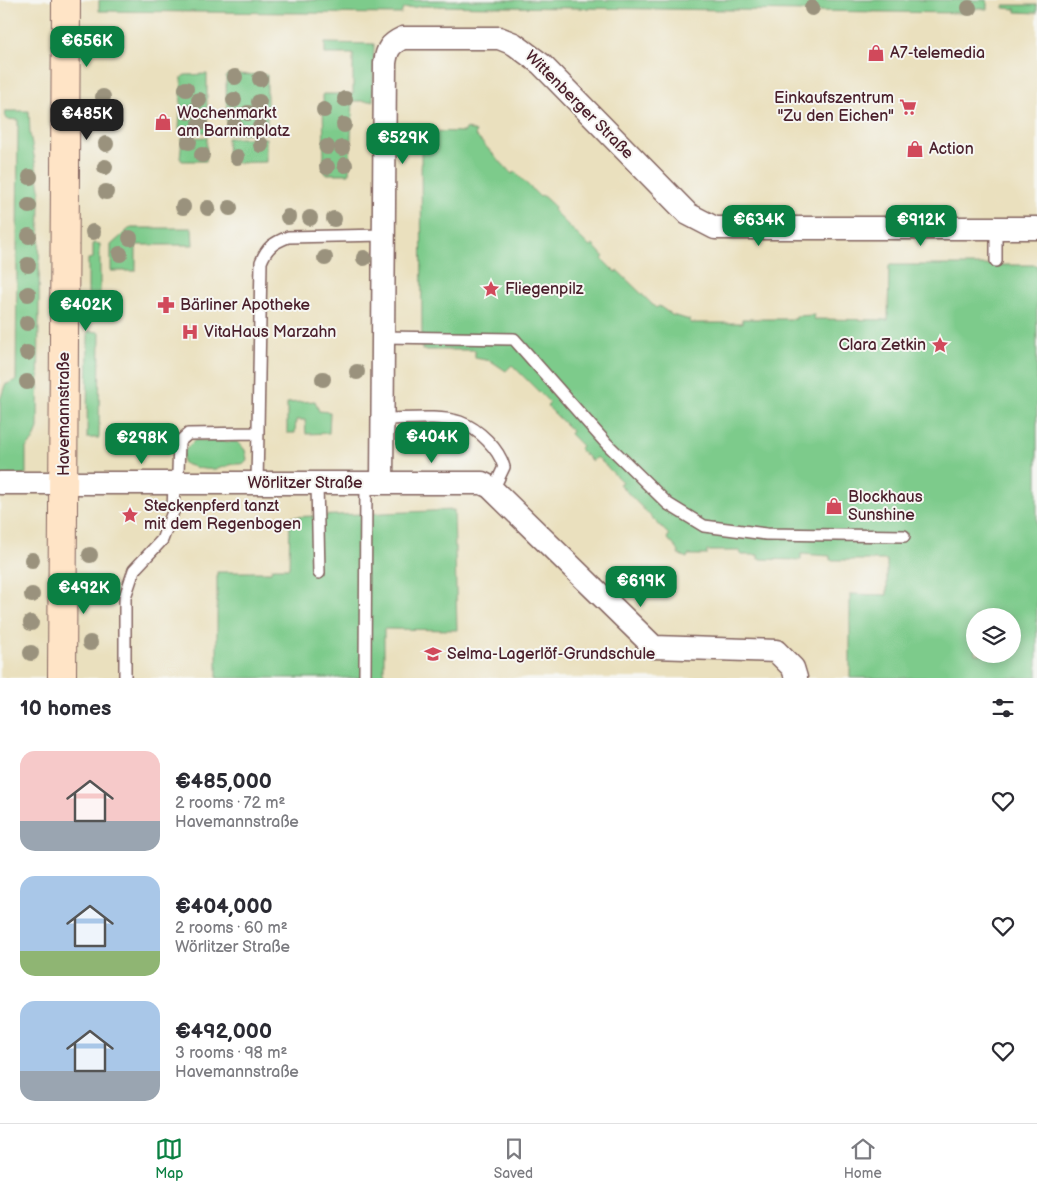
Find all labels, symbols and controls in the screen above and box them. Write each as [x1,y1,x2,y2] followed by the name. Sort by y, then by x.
[52,26,122,68] pin: €656K
[61,32,113,51] text: €656K
[866,43,886,63] shop icon: A7-telemedia
[890,44,985,63] place label: A7-telemedia
[521,47,638,164] street label: Wittenberger Straße
[774,89,894,126] place label: Einkaufszentrum "Zu den Eichen"
[898,97,918,117] supermarket icon: Einkaufszentrum "Zu den Eichen"
[52,98,122,141] pin: €485K
[177,104,290,141] place label: Wochenmarkt am Barnimplatz
[61,105,113,124] text: €485K
[153,112,173,132] shop icon: Wochenmarkt am Barnimplatz
[368,122,438,165] pin: €529K
[377,129,429,148] text: €529K
[905,139,925,159] shop icon: Action
[929,140,974,159] place label: Action
[724,204,794,247] pin: €634K
[886,204,956,247] pin: €912K
[733,211,785,230] text: €634K
[897,211,945,230] text: €912K
[481,279,501,299] place icon: Fliegenpilz
[505,280,584,299] place label: Fliegenpilz
[51,290,121,332] pin: €402K
[156,295,176,315] pharmacy icon: Bärliner Apotheke
[60,296,112,315] text: €402K
[180,296,310,315] place label: Bärliner Apotheke
[180,322,200,342] hospital icon: VitaHaus Marzahn
[204,323,336,342] place label: VitaHaus Marzahn
[930,335,950,355] place icon: Clara Zetkin
[838,336,926,355] place label: Clara Zetkin
[55,352,74,476] street label: Havemannstraße
[107,422,177,465] pin: €298K
[397,422,467,464] pin: €404K
[406,428,458,447] text: €404K
[116,429,168,448] text: €298K
[248,474,363,493] street label: Wörlitzer Straße
[848,488,923,525] place label: Blockhaus Sunshine
[824,496,844,516] shop icon: Blockhaus Sunshine
[144,497,301,534] place label: Steckenpferd tanzt mit dem Regenbogen
[120,505,140,525] place icon: Steckenpferd tanzt mit dem Regenbogen
[606,566,676,608] pin: €619K
[49,572,119,615] pin: €492K
[617,572,665,591] text: €619K
[58,579,110,598] text: €492K
[966,608,1021,663] map controls
[966,608,1021,663] button: layers
[423,644,443,664] school or university icon: Selma-Lagerlöf-Grundschule
[447,645,656,664] place label: Selma-Lagerlöf-Grundschule
[989,694,1017,722] icon: filters
[20,696,111,721] text: 10 homes
[175,769,272,794] text: €485,000
[60,771,120,831] icon: home
[989,787,1017,815] icon: heart
[175,794,285,813] text: 2 rooms · 72 m²
[175,813,299,832] text: Havemannstraße
[175,894,273,919] text: €404,000
[60,896,120,956] icon: home
[989,912,1017,940] icon: heart
[175,919,288,938] text: 2 rooms · 60 m²
[175,938,290,957] text: Wörlitzer Straße
[175,1019,272,1044] text: €492,000
[60,1021,120,1081] icon: home
[989,1037,1017,1065] icon: heart
[175,1044,287,1063] text: 3 rooms · 98 m²
[175,1063,299,1082] text: Havemannstraße
[155,1135,183,1182] tab: Map
[494,1135,533,1182] tab: Saved
[844,1135,882,1182] tab: Home

